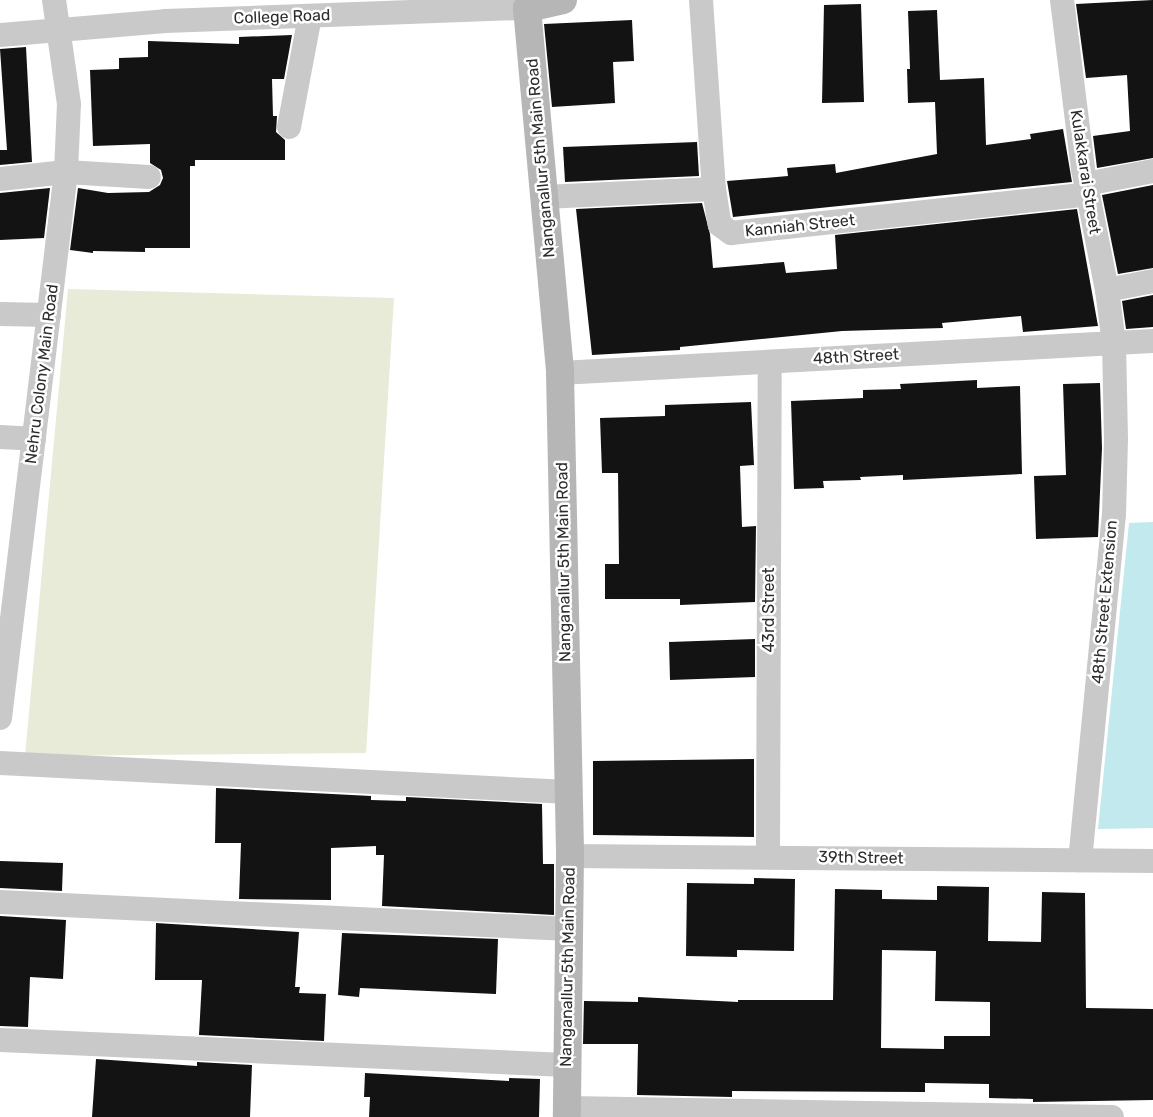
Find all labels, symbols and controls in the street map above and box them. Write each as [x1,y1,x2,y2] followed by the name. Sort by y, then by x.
[233,6,331,28] street label: College Road
[523,57,559,259] street label: Nanganallur 5th Main Road
[1066,108,1104,236] street label: Kulakkarai Street
[744,211,856,241] street label: Kanniah Street
[21,283,63,465] street label: Nehru Colony Main Road
[812,345,900,369] street label: 48th Street
[553,462,575,662] street label: Nanganallur 5th Main Road
[1088,519,1122,685] street label: 48th Street Extension
[759,567,779,653] street label: 43rd Street
[818,848,904,868] street label: 39th Street
[557,867,579,1067] street label: Nanganallur 5th Main Road

